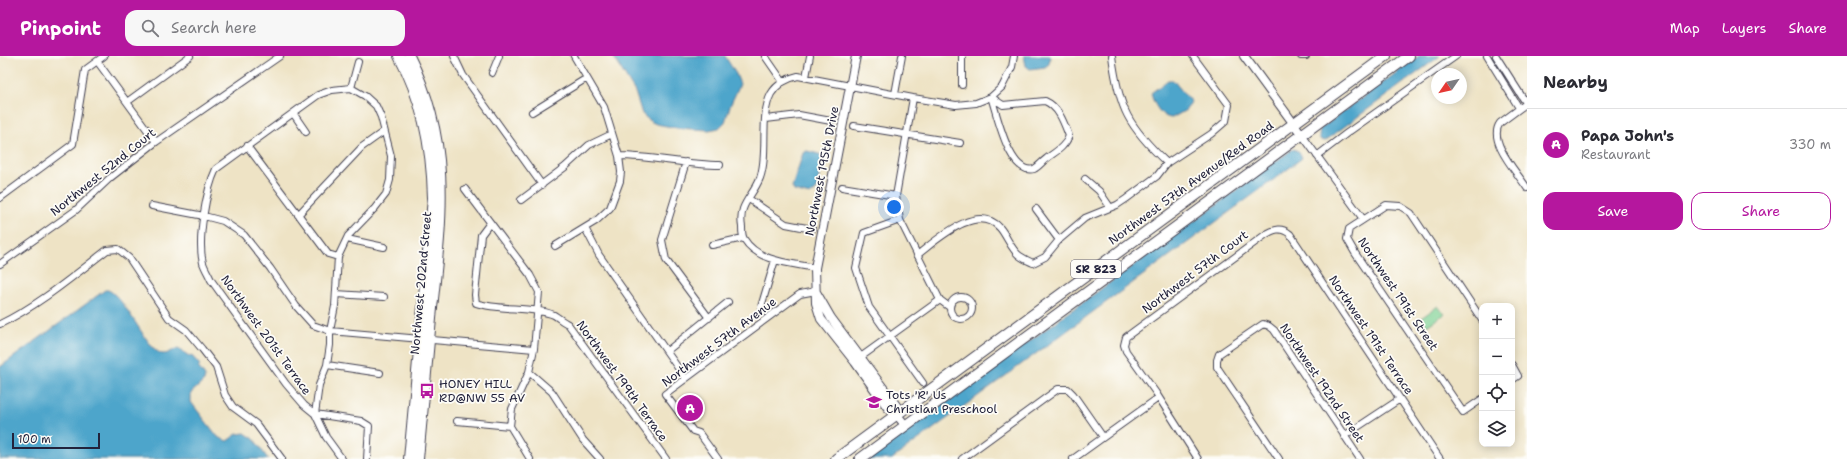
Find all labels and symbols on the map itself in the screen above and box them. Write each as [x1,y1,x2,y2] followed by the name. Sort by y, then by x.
[1431,68,1467,104] north arrow
[802,105,842,237] street label: Northwest 195th Drive
[1105,117,1277,248] street label: Northwest 57th Avenue/Red Road
[47,125,159,219] street label: Northwest 52nd Court
[884,197,904,217] your location
[407,211,435,355] street label: Northwest 202nd Street
[1139,227,1251,317] street label: Northwest 57th Court
[1354,234,1442,354] street label: Northwest 191st Street
[1071,260,1121,278] road number: SR 823
[217,272,315,398] street label: Northwest 201st Terrace
[1325,272,1417,398] street label: Northwest 191st Terrace
[658,293,780,390] street label: Northwest 57th Avenue
[573,317,671,445] street label: Northwest 199th Terrace
[1276,320,1368,446] street label: Northwest 192nd Street
[439,376,525,406] place label: HONEY HILL RD@NW 55 AV
[418,382,436,400] bus stop icon: HONEY HILL RD@NW 55 AV
[886,387,997,417] place label: Tots 'R' Us Christian Preschool
[677,393,703,423] pin: A
[865,393,883,411] school or university icon: Tots 'R' Us Christian Preschool
[12,431,100,450] scale bar

